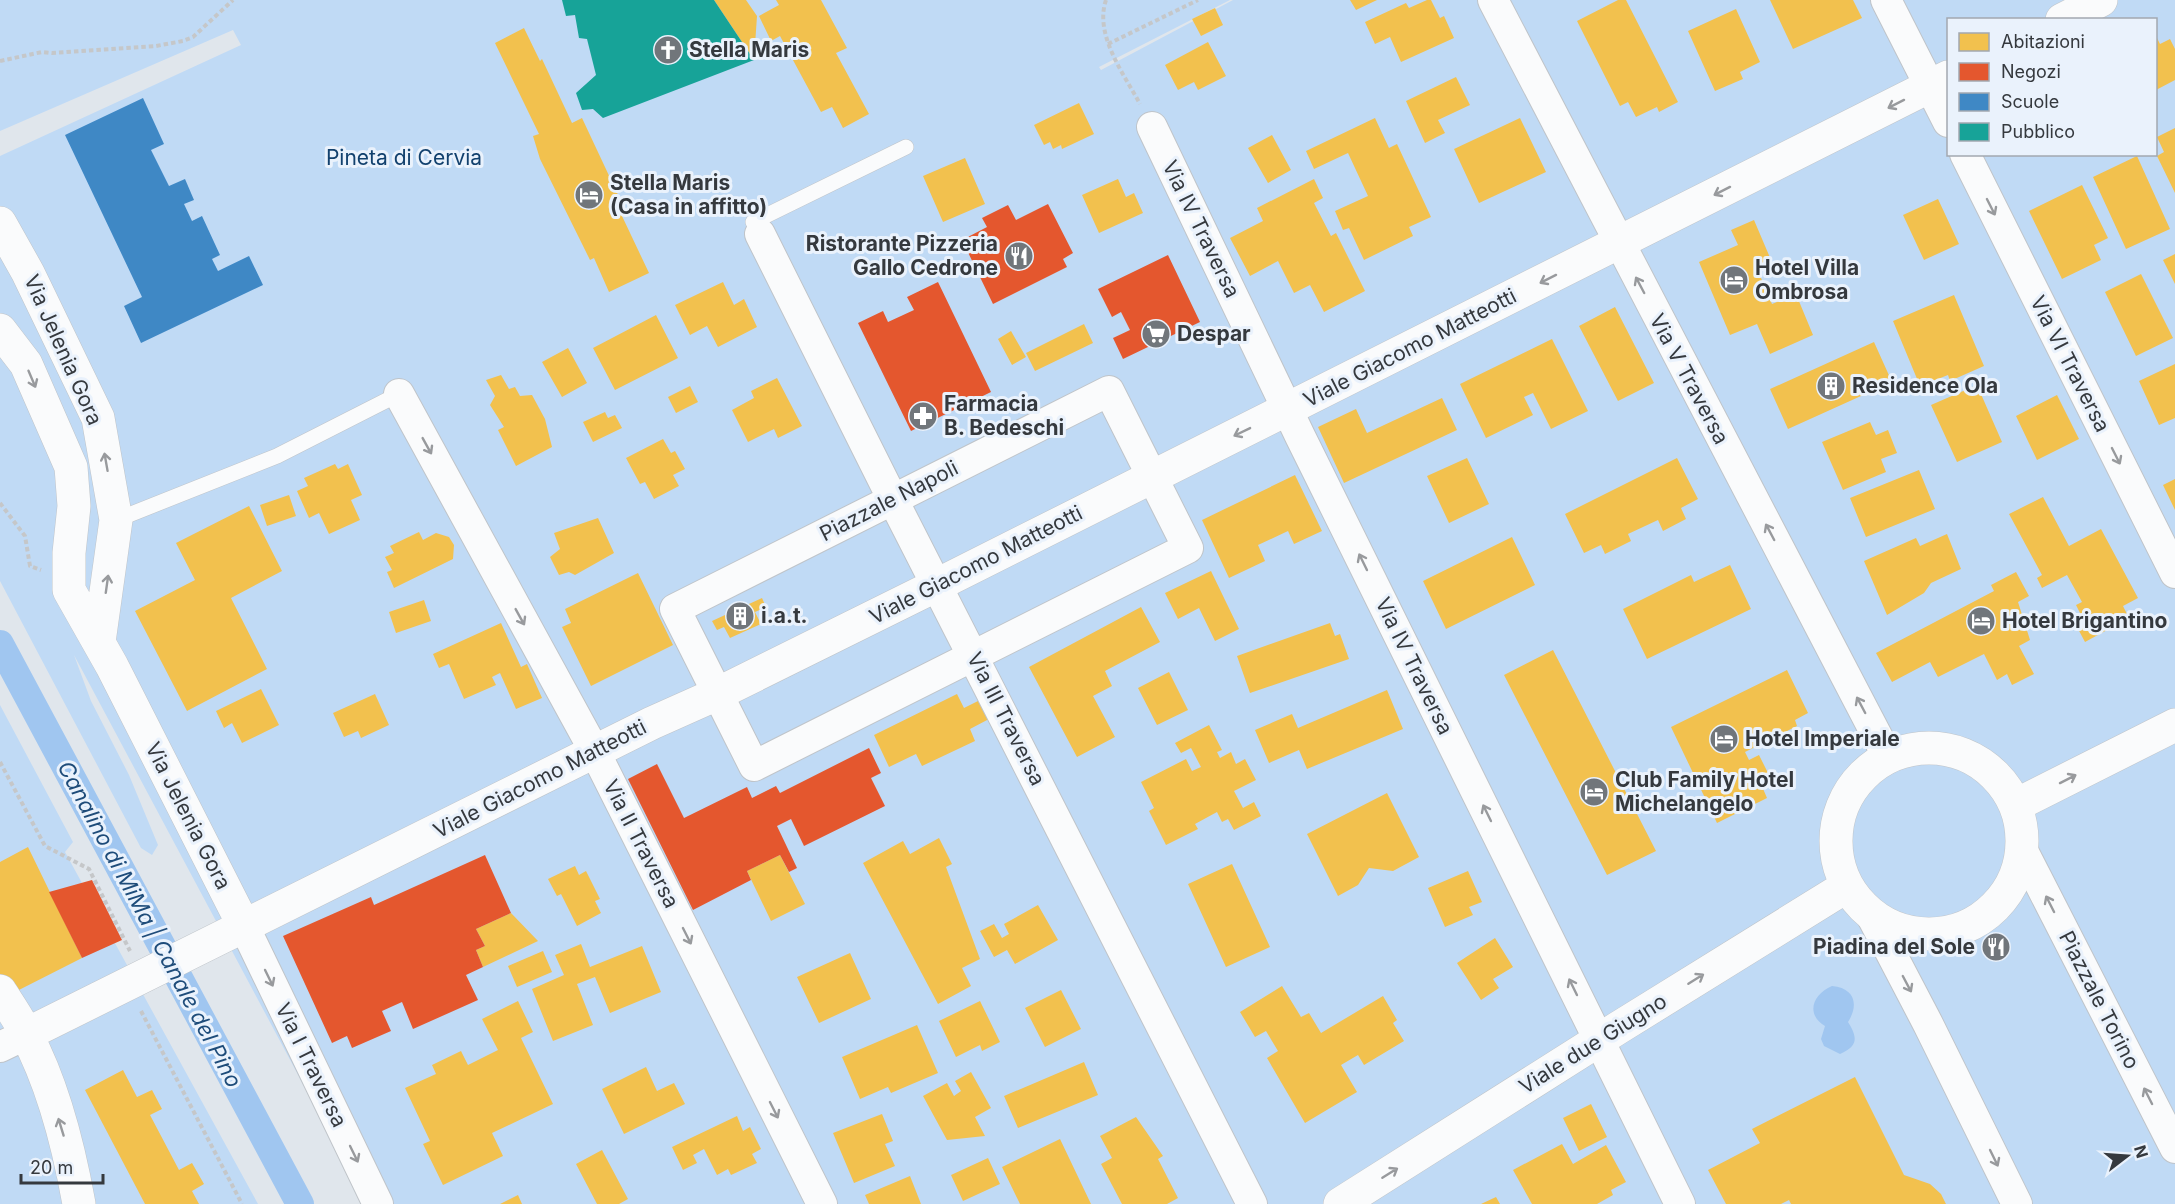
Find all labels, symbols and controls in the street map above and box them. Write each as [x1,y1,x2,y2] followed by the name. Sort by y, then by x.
[1947,18,2157,156] legend
[2001,31,2085,52] text: Abitazioni
[652,34,684,66] church icon: Stella Maris
[689,37,809,62] place label: Stella Maris
[2001,61,2061,82] text: Negozi
[2001,91,2059,112] text: Scuole
[1888,98,1906,110] one-way arrow
[2001,121,2075,142] text: Pubblico
[326,145,482,170] park label: Pineta di Cervia
[1157,156,1245,301] street label: Via IV Traversa
[610,170,767,219] place label: Stella Maris (Casa in affitto)
[573,179,605,211] hotel icon: Stella Maris (Casa in affitto)
[1714,186,1732,198] one-way arrow
[1986,197,1997,215] one-way arrow
[806,231,998,280] place label: Ristorante Pizzeria Gallo Cedrone
[1003,240,1035,272] restaurant icon: Ristorante Pizzeria Gallo Cedrone
[1755,255,1859,304] place label: Hotel Villa Ombrosa
[1718,264,1750,296] hotel icon: Hotel Villa Ombrosa
[19,271,108,429] street label: Via Jelenia Gora
[1540,273,1557,285] one-way arrow
[1634,277,1646,294] one-way arrow
[1299,283,1520,412] street label: Viale Giacomo Matteotti
[2025,292,2116,436] street label: Via VI Traversa
[1645,309,1734,448] street label: Via V Traversa
[1140,318,1172,350] supermarket icon: Despar
[1177,321,1251,346] place label: Despar
[27,369,38,387] one-way arrow
[1815,370,1847,402] building icon: Residence Ola
[1852,373,1998,398] place label: Residence Ola
[944,391,1064,440] place label: Farmacia B. Bedeschi
[907,400,939,432] pharmacy icon: Farmacia B. Bedeschi
[1233,426,1251,438] one-way arrow
[422,436,433,454] one-way arrow
[2111,447,2122,465] one-way arrow
[100,453,111,472] one-way arrow
[815,455,962,546] street label: Piazzale Napoli
[865,500,1086,629] street label: Viale Giacomo Matteotti
[1764,524,1775,542] one-way arrow
[1357,554,1368,572] one-way arrow
[102,575,113,594] one-way arrow
[1370,593,1458,738] street label: Via IV Traversa
[724,600,756,632] building icon: i.a.t.
[761,603,808,628] place label: i.a.t.
[1965,605,1997,637] hotel icon: Hotel Brigantino
[514,608,526,625] one-way arrow
[2002,608,2168,633] place label: Hotel Brigantino
[962,648,1051,790] street label: Via III Traversa
[1855,697,1867,714] one-way arrow
[429,714,650,843] street label: Viale Giacomo Matteotti
[1708,723,1740,755] hotel icon: Hotel Imperiale
[1745,726,1900,751] place label: Hotel Imperiale
[141,738,236,894] street label: Via Jelenia Gora
[53,756,248,1092] water label: Canalino di MiMa | Canale del Pino
[1615,767,1794,816] place label: Club Family Hotel Michelangelo
[2059,772,2077,784] one-way arrow
[598,775,685,912] street label: Via II Traversa
[1578,776,1610,808] hotel icon: Club Family Hotel Michelangelo
[1480,804,1492,822] one-way arrow
[2043,895,2055,913] one-way arrow
[681,926,693,944] one-way arrow
[2054,927,2145,1073] street label: Piazzale Torino
[1980,931,2012,963] restaurant icon: Piadina del Sole
[1813,934,1975,959] place label: Piadina del Sole
[264,969,276,987] one-way arrow
[1688,972,1705,985] one-way arrow
[1901,975,1913,992] one-way arrow
[1567,979,1578,997] one-way arrow
[1514,988,1671,1099] street label: Viale due Giugno
[271,999,352,1131] street label: Via I Traversa
[2142,1088,2153,1106] one-way arrow
[769,1100,781,1118] one-way arrow
[55,1118,66,1137] one-way arrow
[2097,1126,2157,1186] north arrow
[2130,1143,2153,1160] text: N
[348,1145,360,1163] one-way arrow
[21,1147,104,1185] scale bar
[1989,1149,2000,1167] one-way arrow
[30,1157,73,1178] text: 20 m
[1381,1166,1398,1179] one-way arrow

